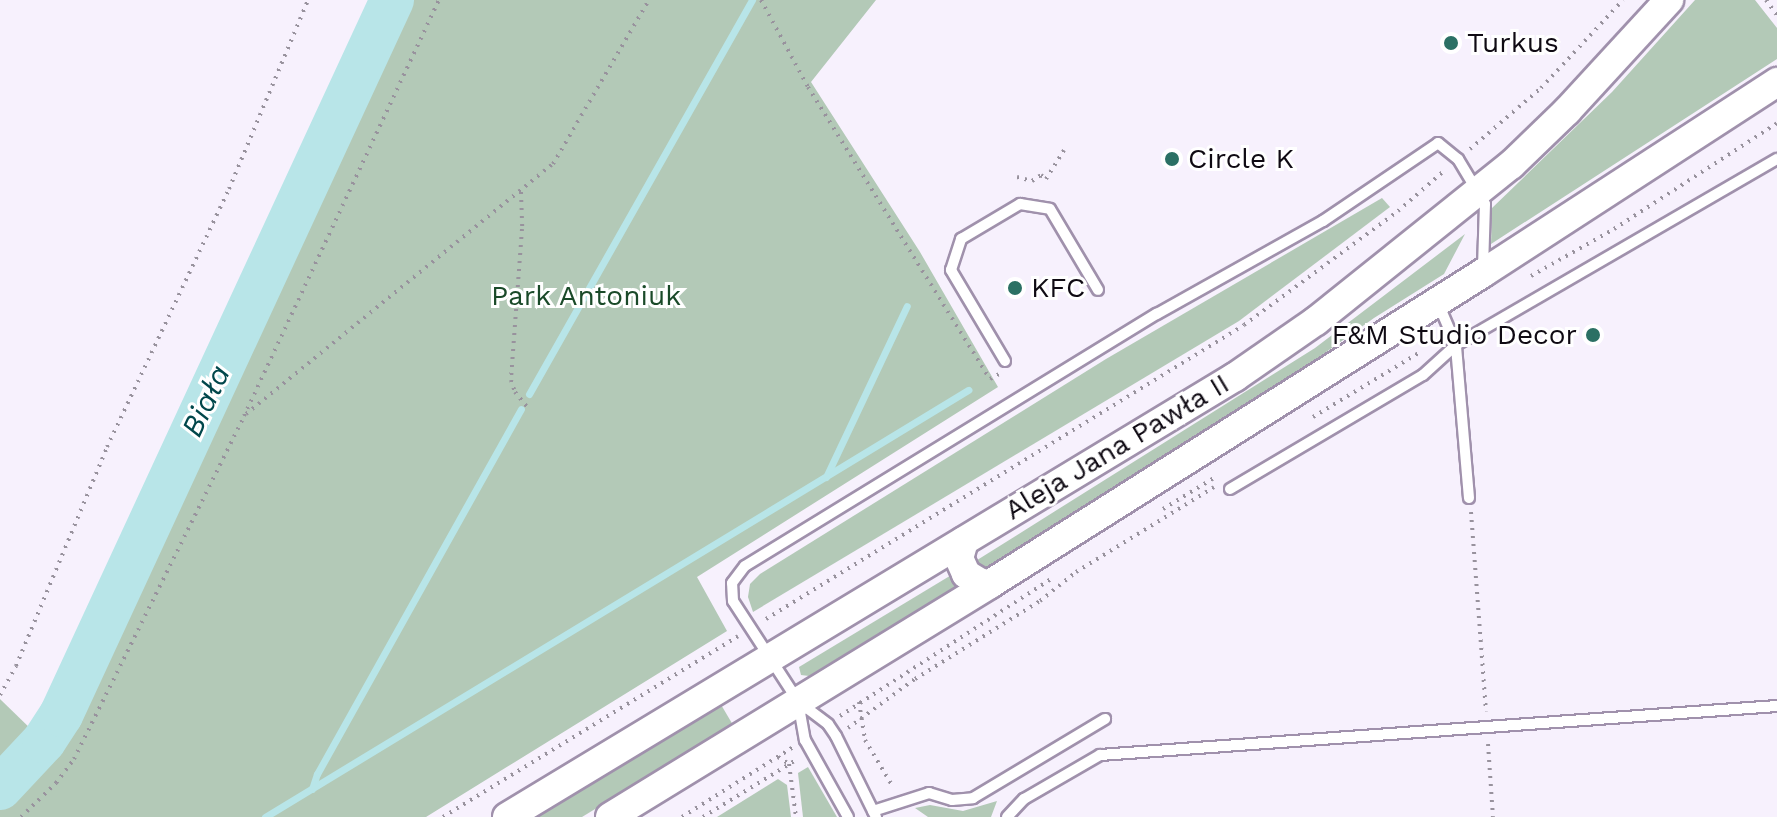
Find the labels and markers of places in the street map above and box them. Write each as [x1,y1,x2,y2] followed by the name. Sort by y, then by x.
[1467,26,1559,60] place label: Turkus
[1442,34,1460,52] marker: Turkus
[1188,142,1294,176] place label: Circle K
[1163,150,1181,168] marker: Circle K
[1031,271,1085,305] place label: KFC
[1006,279,1024,297] marker: KFC
[1332,318,1577,352] place label: F&M Studio Decor
[1584,326,1602,344] marker: F&M Studio Decor

